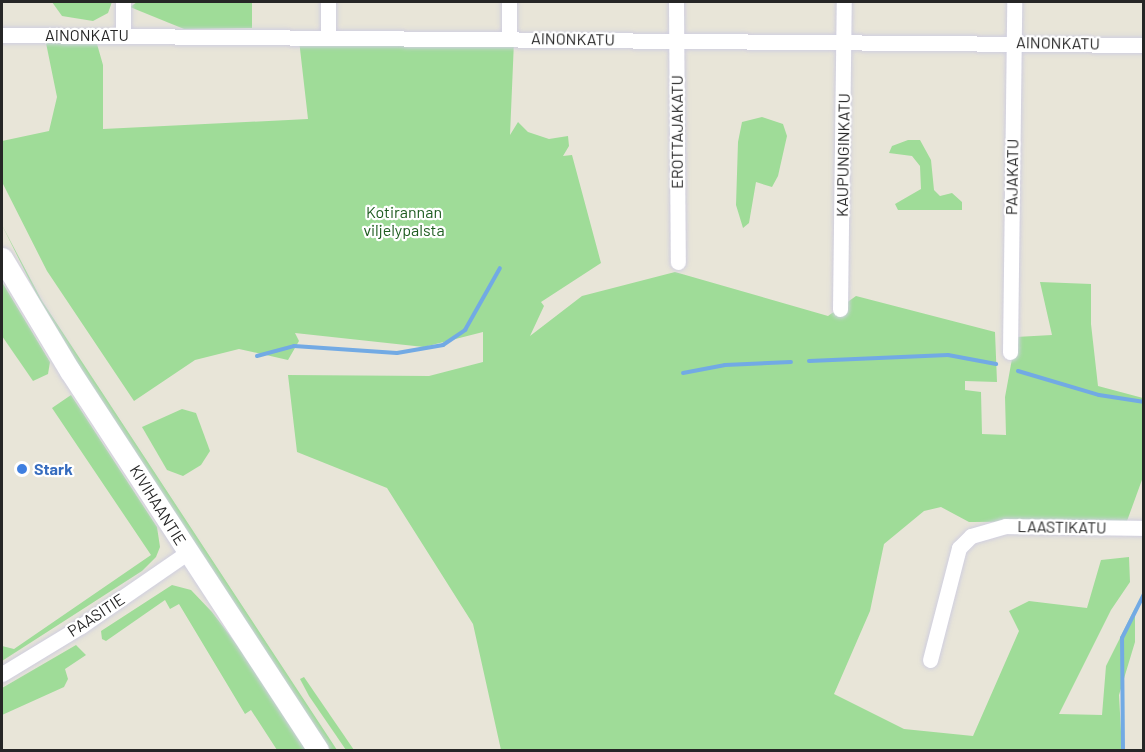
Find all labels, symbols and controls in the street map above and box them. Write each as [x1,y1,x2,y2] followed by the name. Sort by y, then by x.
[45,25,129,45] street label: AINONKATU
[531,29,615,49] street label: AINONKATU
[1016,33,1100,53] street label: AINONKATU
[667,75,687,189] street label: EROTTAJAKATU
[832,93,854,217] street label: KAUPUNGINKATU
[1002,139,1022,215] street label: PAJAKATU
[363,202,445,240] park label: Kotirannan viljelypalsta
[34,459,73,479] place label: Stark
[126,461,190,549] street label: KIVIHAANTIE
[15,462,29,476] marker: Stark
[1017,517,1107,537] street label: LAASTIKATU
[64,589,128,641] street label: PAASITIE

